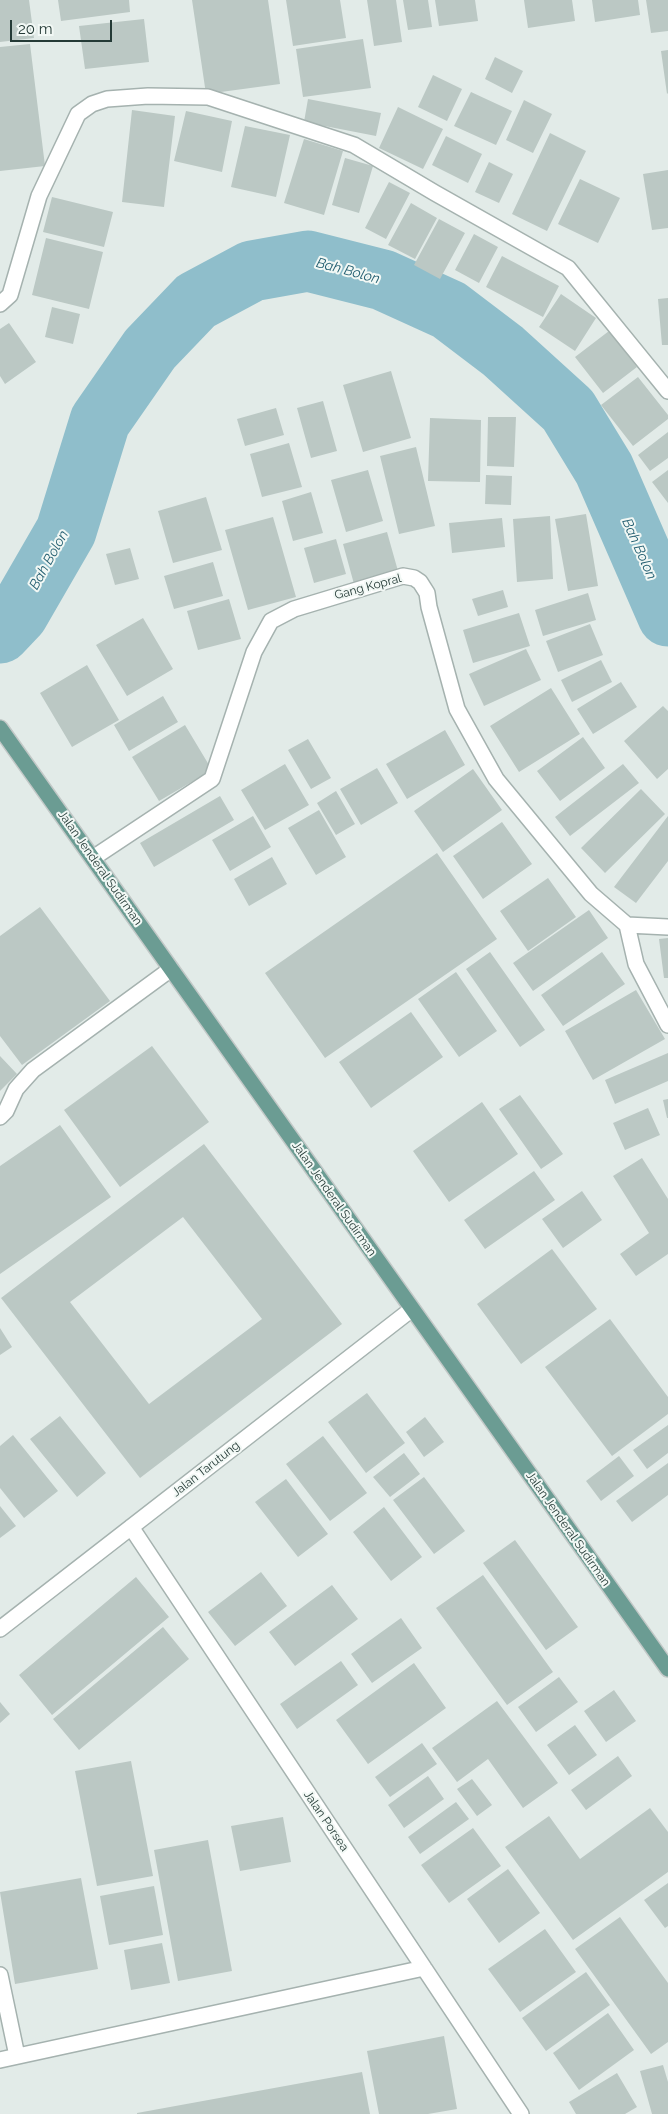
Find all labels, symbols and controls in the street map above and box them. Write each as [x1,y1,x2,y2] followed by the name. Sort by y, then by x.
[12,10,115,42] scale bar
[18,20,53,38] text: 20 m
[314,254,382,288] water label: Bah Bolon
[618,516,660,582] water label: Bah Bolon
[26,527,72,593] water label: Bah Bolon
[333,571,403,603] street label: Gang Kopral
[55,808,145,928] street label: Jalan Jenderal Sudirman
[289,1139,379,1259] street label: Jalan Jenderal Sudirman
[169,1438,243,1500] street label: Jalan Tarutung
[523,1469,613,1589] street label: Jalan Jenderal Sudirman
[300,1788,352,1854] street label: Jalan Porsea

